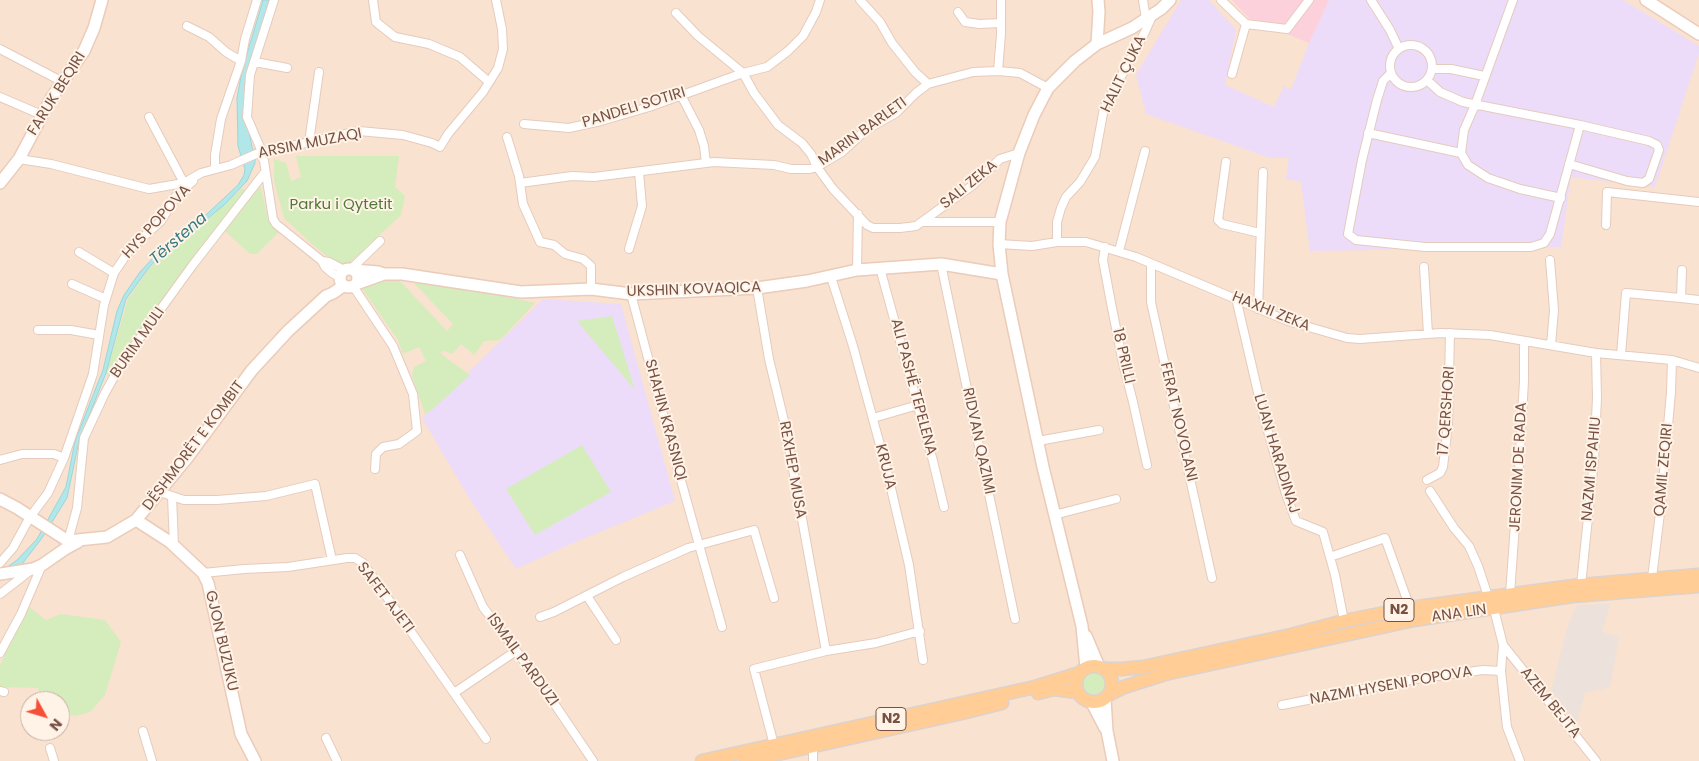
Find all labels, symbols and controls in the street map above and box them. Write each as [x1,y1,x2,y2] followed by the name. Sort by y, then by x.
[1098,32,1150,116] street label: HALIT ÇUKA
[24,49,90,139] street label: FARUK BEQIRI
[580,84,688,132] street label: PANDELI SOTIRI
[815,94,911,170] street label: MARIN BARLETI
[257,125,363,163] street label: ARSIM MUZAQI
[937,157,1001,213] street label: SALI ZEKA
[119,181,195,263] street label: HYS POPOVA
[289,196,393,214] park label: Parku i Qytetit
[146,209,212,269] water label: Tërstena
[626,279,762,301] street label: UKSHIN KOVAQICA
[1229,288,1313,336] street label: HAXHI ZEKA
[107,304,169,382] street label: BURIM MULI
[886,317,940,457] street label: ALI PASHË TEPELENA
[1108,326,1138,386] street label: 18 PRILLI
[640,357,690,483] street label: SHAHIN KRASNIQI
[1156,361,1200,483] street label: FERAT NOVOLANI
[1435,366,1459,456] street label: 17 QERSHORI
[139,378,249,514] street label: DËSHMORËT E KOMBIT
[958,386,998,496] street label: RIDVAN QAZIMI
[1249,392,1303,516] street label: LUAN HARADINAJ
[1507,402,1531,532] street label: JERONIM DE RADA
[1578,416,1606,522] street label: NAZMI ISPAHIU
[775,420,809,520] street label: REXHEP MUSA
[1651,423,1677,517] street label: QAMIL ZEQIRI
[871,442,899,492] street label: KRUJA
[353,559,417,637] street label: SAFET AJETI
[201,589,241,693] street label: GJON BUZUKU
[1384,598,1414,622] road number: N2
[1430,601,1488,627] street label: ANA LIN
[482,610,562,710] street label: ISMAIL PARDUZI
[1308,663,1474,709] street label: NAZMI HYSENI POPOVA
[1516,664,1584,742] street label: AZEM BEJTA
[20,691,70,741] north arrow
[876,708,906,731] road number: N2
[45,714,67,735] text: N

